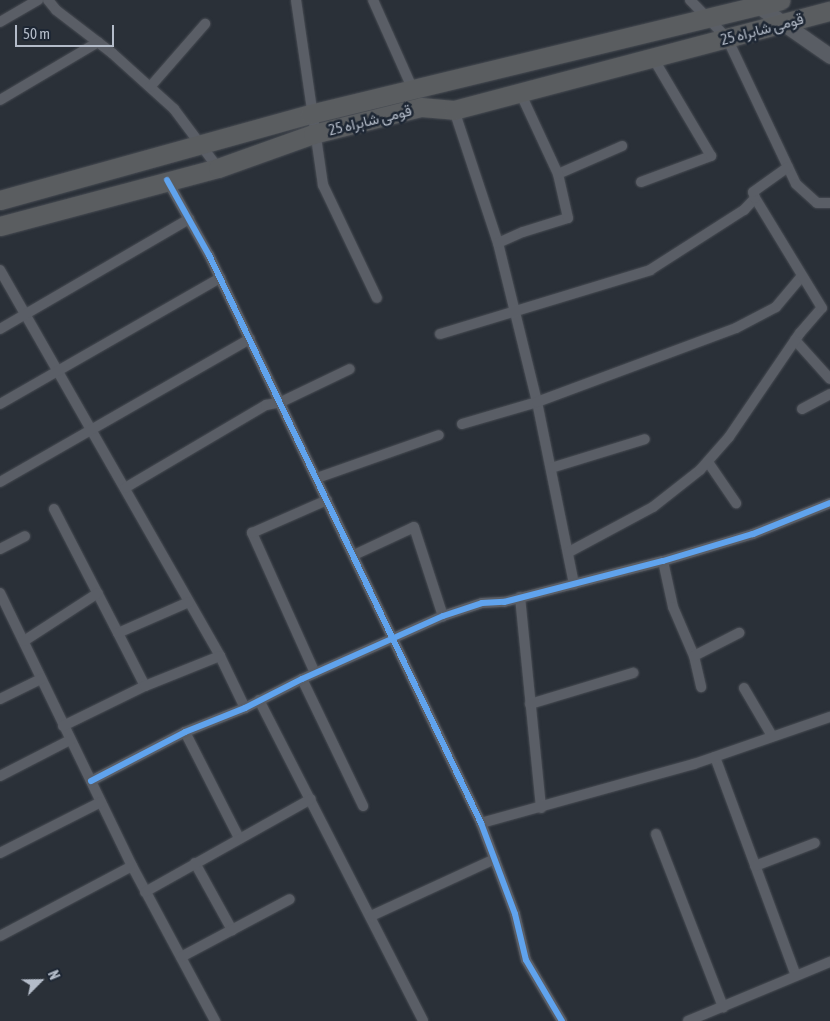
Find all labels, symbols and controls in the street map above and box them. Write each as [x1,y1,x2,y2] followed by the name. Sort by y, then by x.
[719,9,805,49] street label: قومی شاہراہ 25
[18,15,116,47] scale bar
[23,25,50,42] text: 50 m
[327,101,413,139] street label: قومی شاہراہ 25
[15,956,65,1006] north arrow
[45,968,63,982] text: N

